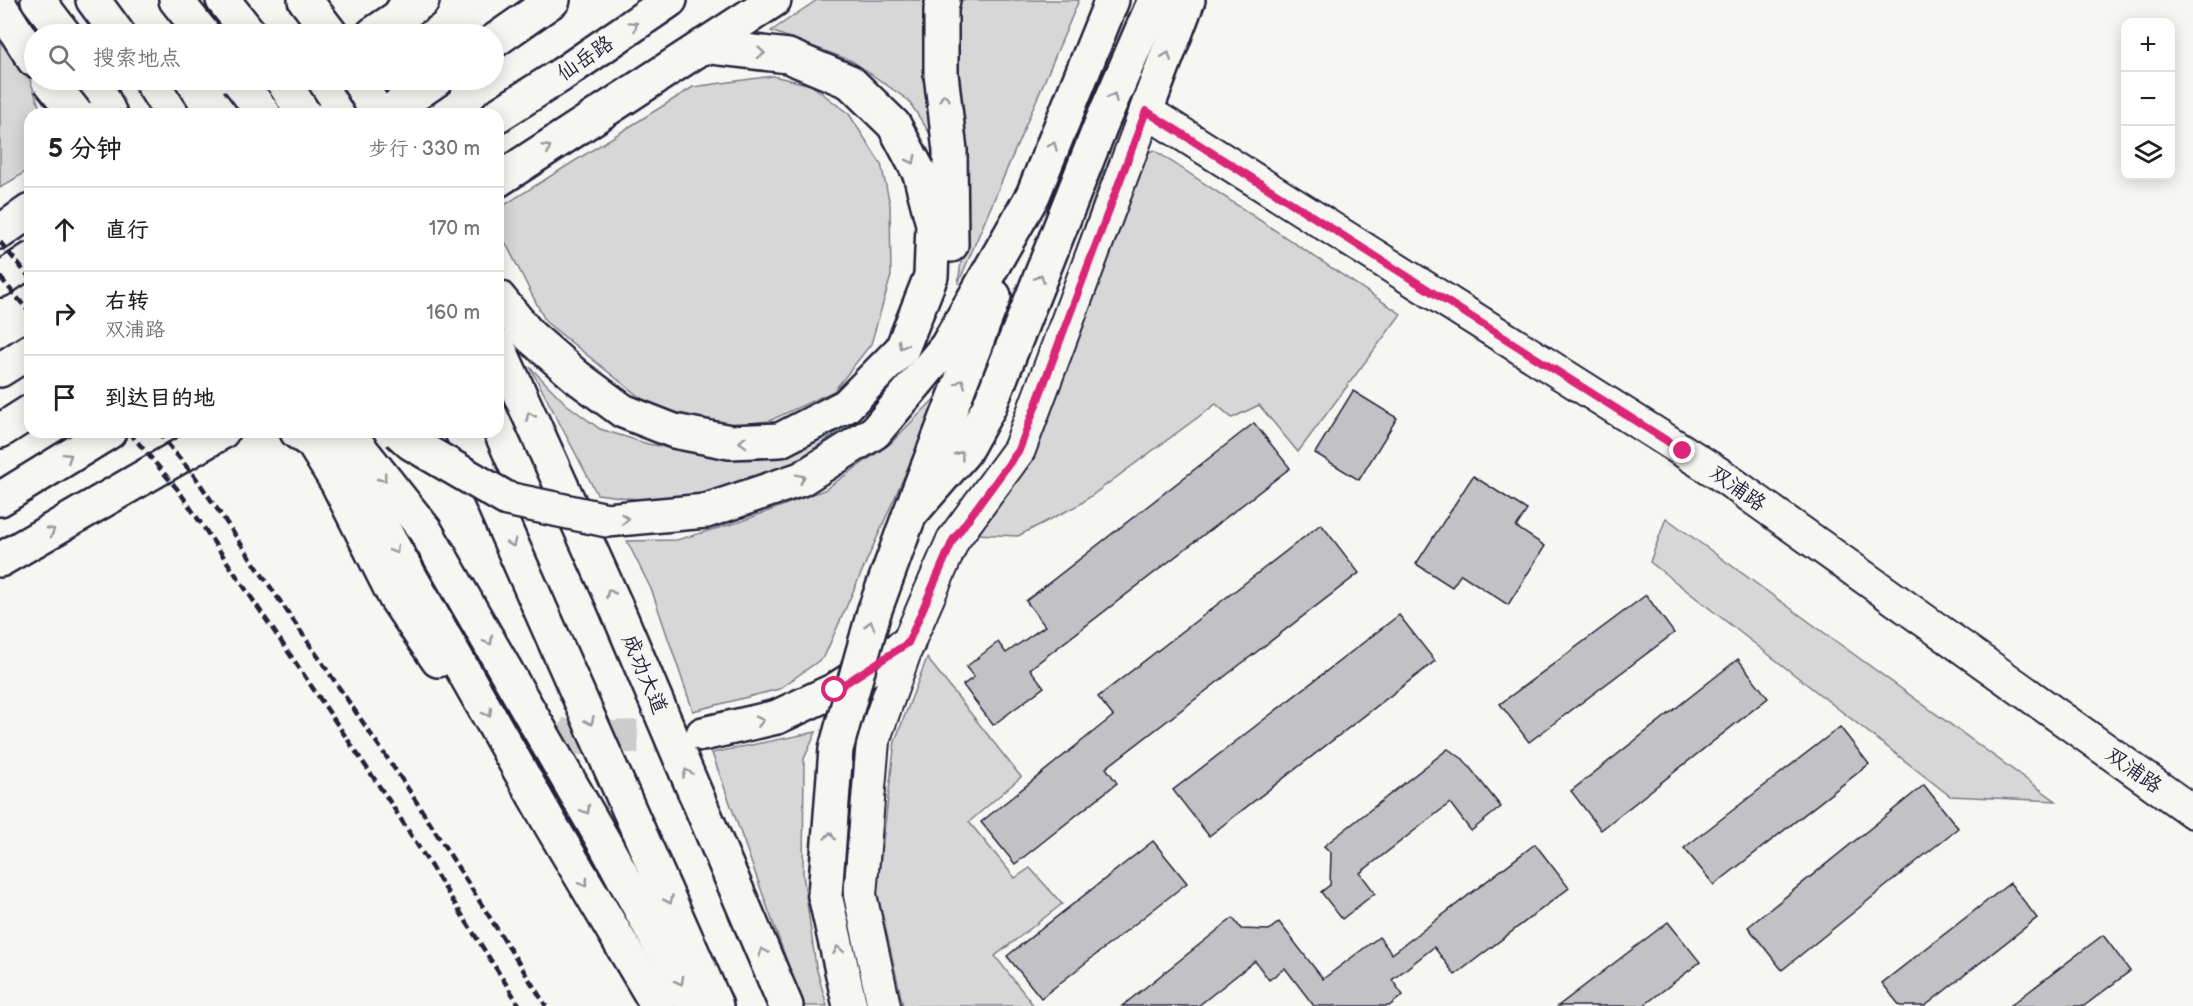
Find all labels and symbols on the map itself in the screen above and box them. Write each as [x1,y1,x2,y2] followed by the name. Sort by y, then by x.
[628,21,639,32] one-way arrow
[552,30,618,86] street label: 仙岳路
[757,46,766,59] one-way arrow
[1159,51,1172,62] one-way arrow
[1106,92,1118,103] one-way arrow
[938,94,951,103] one-way arrow
[1046,142,1058,153] one-way arrow
[540,144,551,155] one-way arrow
[905,153,916,164] one-way arrow
[1033,273,1046,284] one-way arrow
[898,339,909,349] one-way arrow
[953,378,966,388] one-way arrow
[525,411,537,422] one-way arrow
[738,435,747,448] one-way arrow
[1669,437,1695,463] route end
[953,451,964,462] one-way arrow
[62,453,72,465] one-way arrow
[1705,460,1771,517] street label: 双浦路
[376,471,387,482] one-way arrow
[794,473,805,485] one-way arrow
[620,513,629,526] one-way arrow
[45,527,55,538] one-way arrow
[504,536,516,547] one-way arrow
[388,544,399,554] one-way arrow
[606,589,618,600] one-way arrow
[863,620,875,631] one-way arrow
[617,631,672,718] street label: 成功大道
[482,635,494,645] one-way arrow
[821,676,847,702] route start
[481,707,492,717] one-way arrow
[583,715,595,726] one-way arrow
[754,715,764,728] one-way arrow
[2101,742,2167,799] street label: 双浦路
[682,768,694,779] one-way arrow
[579,804,590,815] one-way arrow
[823,832,836,841] one-way arrow
[577,877,588,887] one-way arrow
[662,893,674,904] one-way arrow
[832,946,845,956] one-way arrow
[758,947,770,958] one-way arrow
[673,975,684,986] one-way arrow

